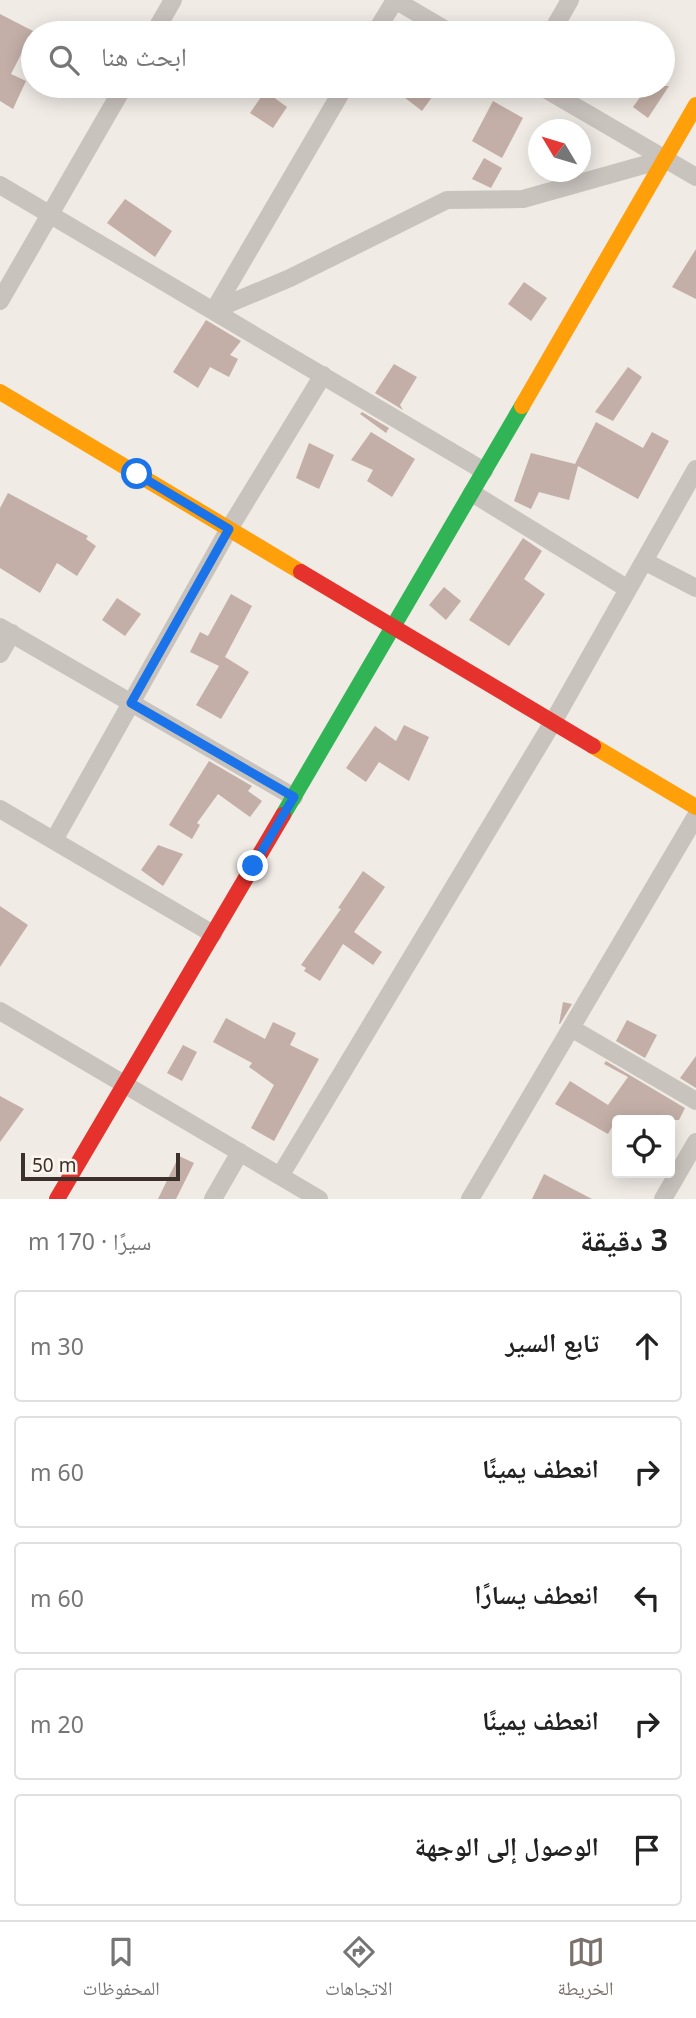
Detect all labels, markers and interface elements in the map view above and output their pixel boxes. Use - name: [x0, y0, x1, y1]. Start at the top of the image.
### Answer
- search box: [21, 21, 675, 98]
- text: ابحث هنا: [101, 38, 187, 74]
- icon: search: [45, 41, 83, 79]
- north arrow: [528, 119, 591, 182]
- route start: [121, 458, 152, 489]
- route end: [237, 850, 268, 881]
- map controls: [612, 1115, 675, 1178]
- button: locate: [612, 1115, 675, 1178]
- scale bar: [21, 1150, 180, 1182]
- text: 50 m: [32, 1152, 76, 1178]
- text: 3 دقيقة: [580, 1219, 668, 1260]
- text: سيرًا · 170 m: [28, 1225, 151, 1257]
- text: تابع السير: [506, 1324, 599, 1360]
- icon: ahead: [628, 1327, 666, 1365]
- text: 30 m: [30, 1330, 84, 1362]
- text: انعطف يمينًا: [482, 1450, 599, 1486]
- icon: right: [628, 1453, 666, 1491]
- text: 60 m: [30, 1456, 84, 1488]
- text: انعطف يسارًا: [474, 1576, 599, 1612]
- icon: left: [628, 1579, 666, 1617]
- text: 60 m: [30, 1582, 84, 1614]
- text: انعطف يمينًا: [482, 1702, 599, 1738]
- icon: right: [628, 1705, 666, 1743]
- text: 20 m: [30, 1708, 84, 1740]
- text: الوصول إلى الوجهة: [415, 1828, 599, 1864]
- icon: arrive: [628, 1831, 666, 1869]
- tab: المحفوظات: [83, 1933, 160, 2007]
- tab: الاتجاهات: [325, 1933, 392, 2007]
- tab: الخريطة: [558, 1933, 613, 2007]

